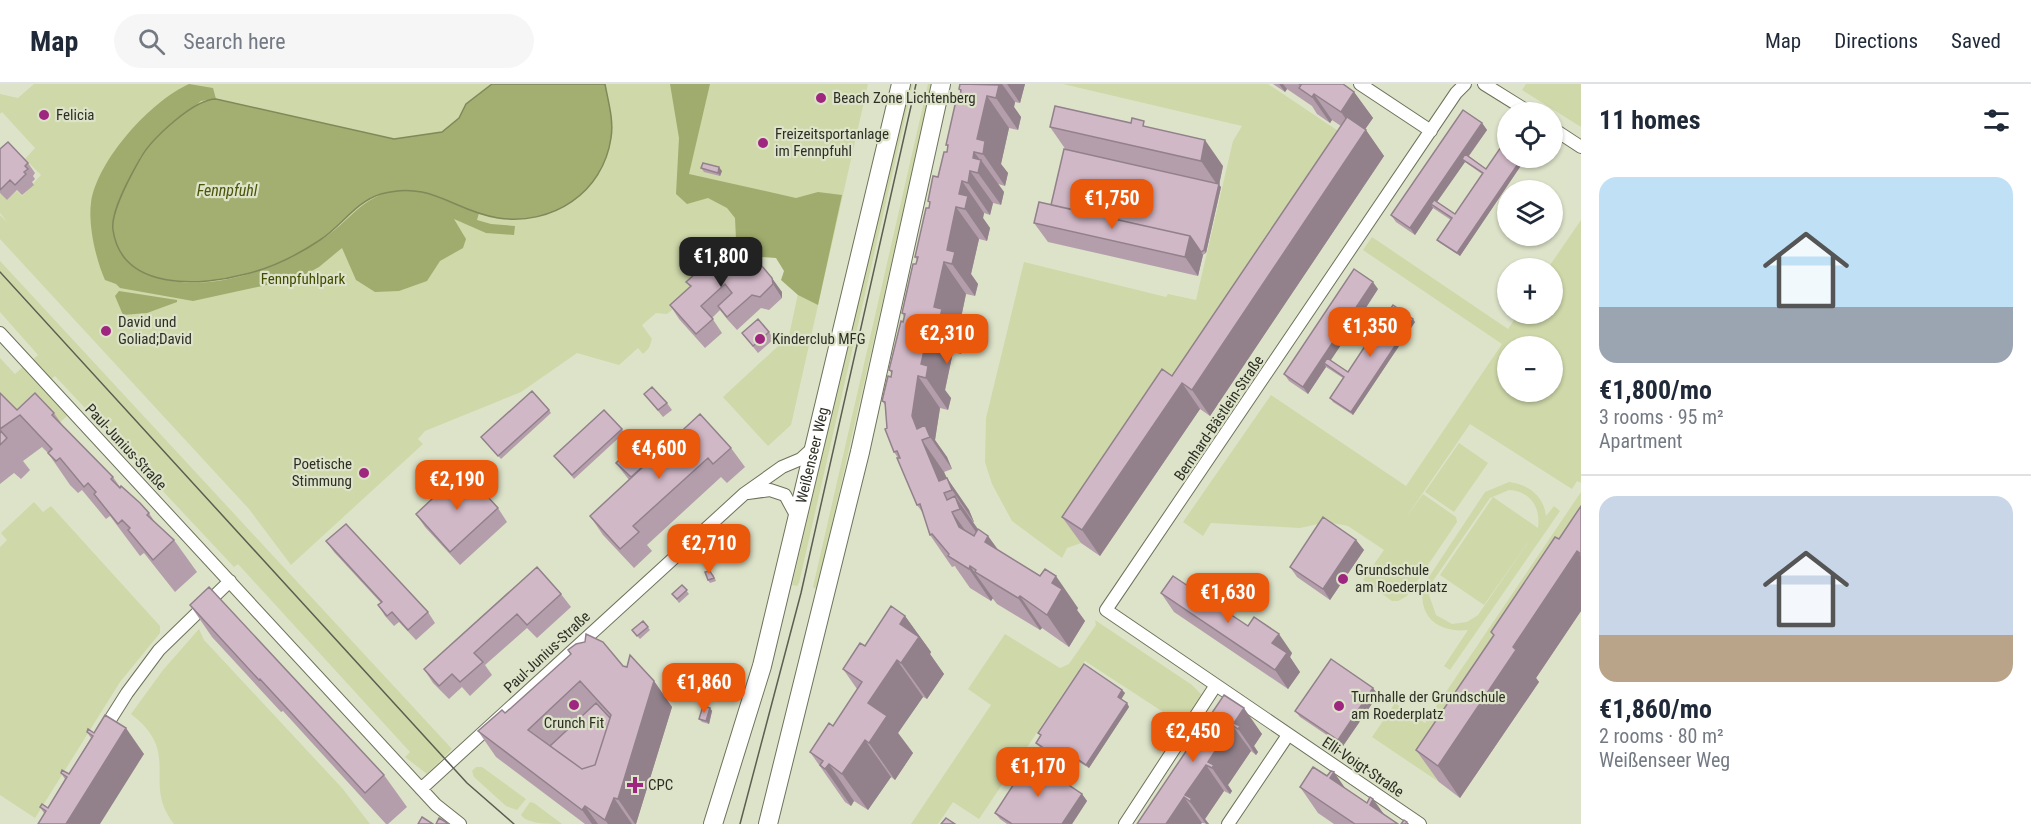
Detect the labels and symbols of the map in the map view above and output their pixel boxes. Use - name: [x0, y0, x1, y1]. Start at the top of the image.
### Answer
- place label: Beach Zone Lichtenberg: [833, 89, 976, 107]
- marker: Beach Zone Lichtenberg: [814, 91, 828, 105]
- place label: Felicia: [56, 106, 95, 124]
- marker: Felicia: [37, 108, 51, 122]
- place label: Freizeitsportanlage im Fennpfuhl: [775, 125, 889, 160]
- marker: Freizeitsportanlage im Fennpfuhl: [756, 136, 770, 150]
- pin: €1,750: [1063, 179, 1161, 230]
- water label: Fennpfuhl: [197, 181, 258, 200]
- pin: €1,800: [672, 237, 770, 288]
- park label: Fennpfuhlpark: [261, 270, 346, 288]
- pin: €1,350: [1321, 307, 1419, 358]
- place label: David und Goliad;David: [118, 313, 192, 348]
- pin: €2,310: [898, 314, 996, 365]
- marker: David und Goliad;David: [99, 324, 113, 338]
- place label: Kinderclub MFG: [772, 330, 866, 348]
- marker: Kinderclub MFG: [753, 332, 767, 346]
- street label: Bernhard-Bästlein-Straße: [1170, 352, 1268, 484]
- street label: Paul-Junius-Straße: [81, 400, 171, 494]
- street label: Weißenseer Weg: [792, 405, 832, 505]
- pin: €4,600: [610, 429, 708, 480]
- place label: Poetische Stimmung: [292, 455, 352, 490]
- pin: €2,190: [408, 460, 506, 511]
- marker: Poetische Stimmung: [357, 466, 371, 480]
- pin: €2,710: [660, 524, 758, 575]
- place label: Grundschule am Roederplatz: [1355, 561, 1448, 596]
- marker: Grundschule am Roederplatz: [1336, 572, 1350, 586]
- pin: €1,630: [1179, 573, 1277, 624]
- street label: Paul-Junius-Straße: [500, 607, 594, 697]
- pin: €1,860: [655, 663, 753, 714]
- place label: Turnhalle der Grundschule am Roederplatz: [1351, 688, 1506, 723]
- marker: Crunch Fit: [567, 698, 581, 712]
- marker: Turnhalle der Grundschule am Roederplatz: [1332, 699, 1346, 713]
- pin: €2,450: [1144, 712, 1242, 763]
- place label: Crunch Fit: [544, 714, 604, 732]
- street label: Elli-Voigt-Straße: [1319, 733, 1407, 801]
- pin: €1,170: [989, 747, 1087, 798]
- marker: CPC: [626, 776, 644, 794]
- place label: CPC: [648, 776, 673, 794]

